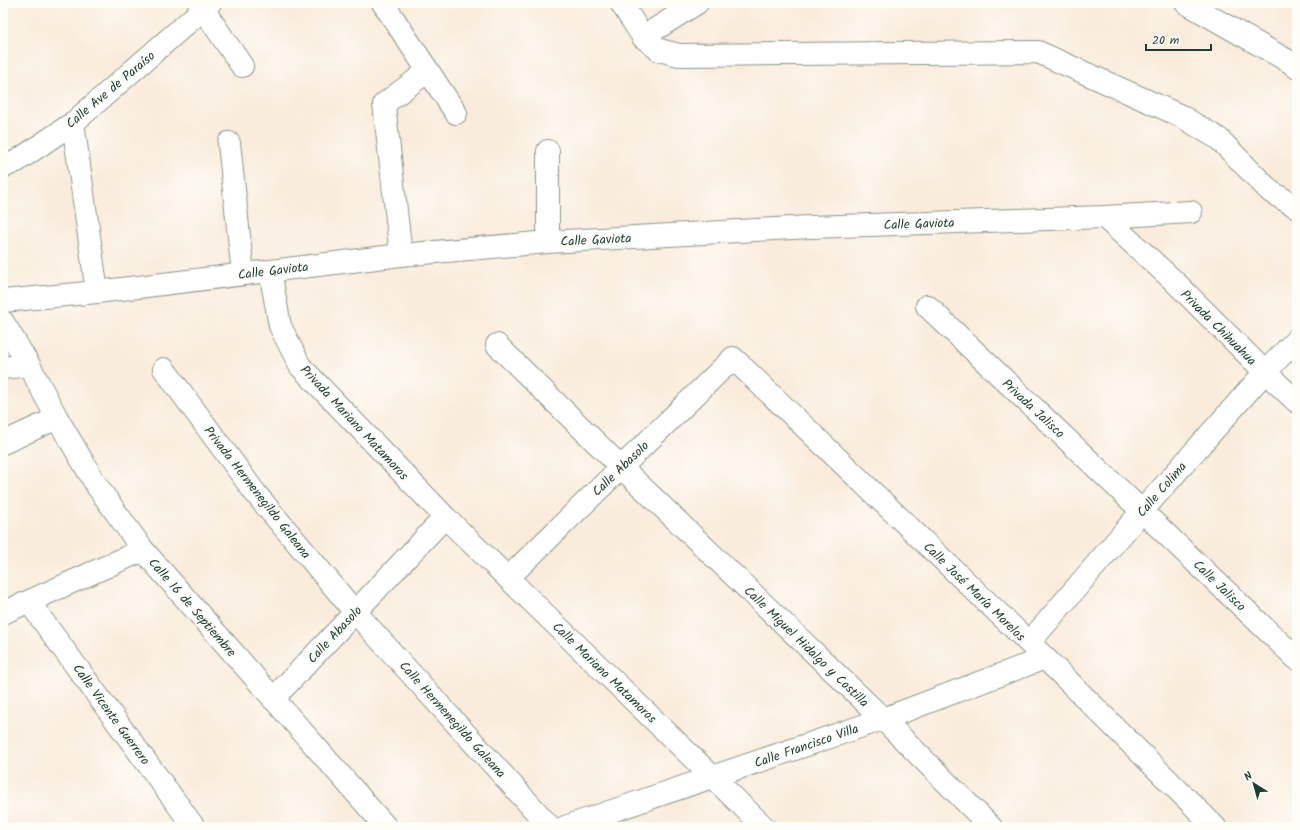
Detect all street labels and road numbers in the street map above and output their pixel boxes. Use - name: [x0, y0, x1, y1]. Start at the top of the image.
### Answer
- street label: Calle Ave de Paraíso: [62, 46, 160, 134]
- street label: Calle Gaviota: [883, 213, 955, 236]
- street label: Calle Gaviota: [560, 228, 632, 253]
- street label: Calle Gaviota: [237, 257, 310, 286]
- street label: Privada Chihuahua: [1175, 285, 1261, 371]
- street label: Privada Mariano Matamoros: [295, 361, 413, 486]
- street label: Privada Jalisco: [997, 374, 1069, 444]
- street label: Privada Hermenegildo Galeana: [198, 422, 316, 564]
- street label: Calle Abasolo: [588, 436, 655, 502]
- street label: Calle Colima: [1132, 458, 1192, 522]
- street label: Calle José María Morelos: [918, 537, 1030, 647]
- street label: Calle 16 de Septiembre: [143, 554, 241, 662]
- street label: Calle Jalisco: [1188, 555, 1250, 617]
- street label: Calle Miguel Hidalgo y Costilla: [738, 581, 873, 713]
- street label: Calle Abasolo: [303, 601, 368, 669]
- street label: Calle Mariano Matamoros: [547, 617, 661, 729]
- street label: Calle Hermenegildo Galeana: [393, 657, 510, 783]
- street label: Calle Vicente Guerrero: [67, 660, 155, 770]
- street label: Calle Francisco Villa: [751, 719, 862, 774]

